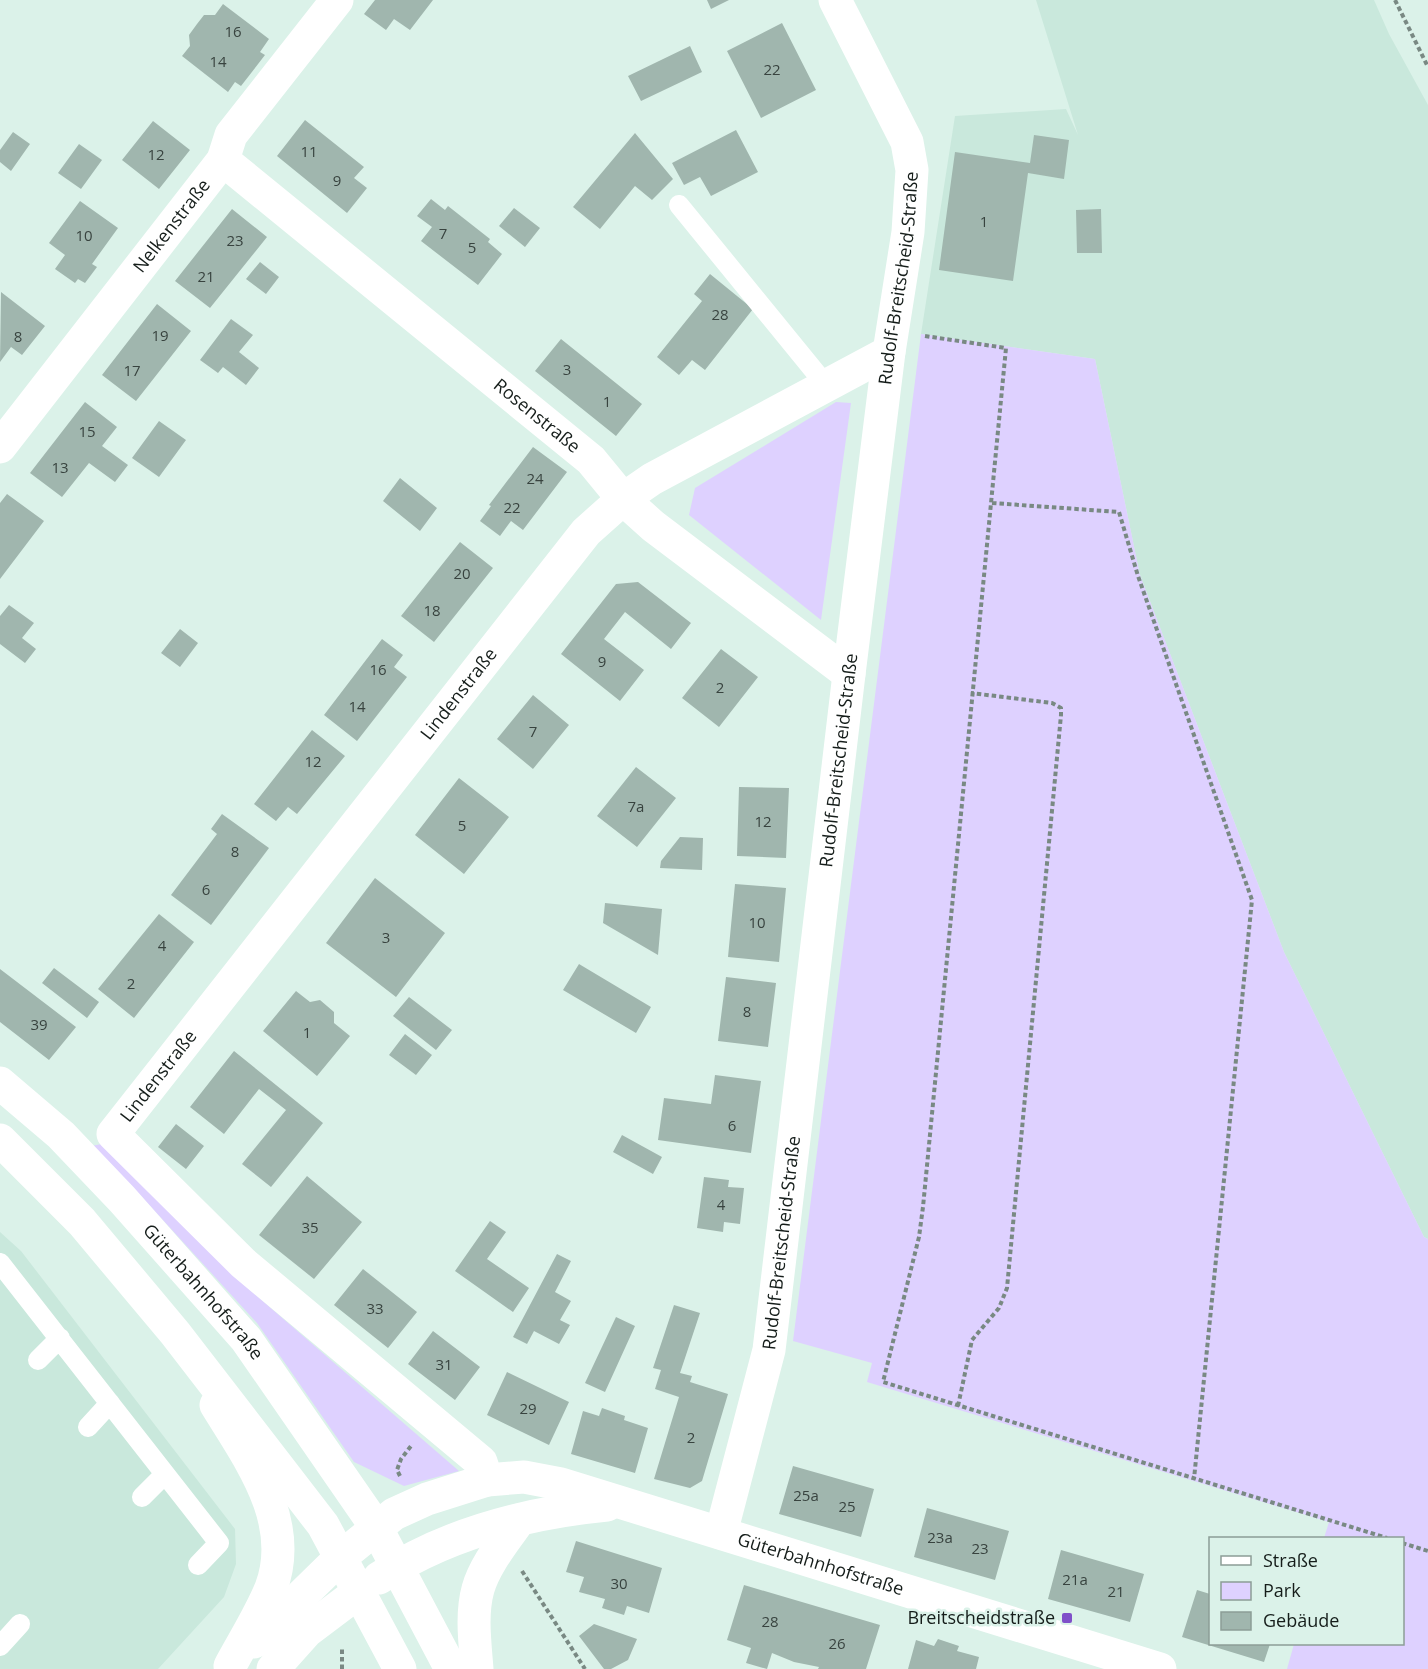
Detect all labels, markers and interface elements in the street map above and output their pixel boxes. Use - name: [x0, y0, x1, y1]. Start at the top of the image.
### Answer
- house number: 16: [224, 21, 242, 41]
- house number: 14: [209, 51, 227, 71]
- house number: 22: [763, 59, 781, 79]
- house number: 11: [300, 141, 318, 161]
- house number: 12: [147, 144, 165, 164]
- house number: 9: [333, 170, 341, 190]
- street label: Rudolf-Breitscheid-Straße: [872, 171, 923, 386]
- street label: Nelkenstraße: [127, 173, 215, 277]
- house number: 1: [980, 211, 988, 231]
- house number: 7: [439, 223, 447, 243]
- house number: 10: [75, 225, 93, 245]
- house number: 23: [226, 230, 244, 250]
- house number: 5: [468, 237, 476, 257]
- house number: 21: [197, 266, 215, 286]
- house number: 28: [711, 304, 729, 324]
- house number: 19: [151, 325, 169, 345]
- house number: 8: [14, 326, 22, 346]
- house number: 3: [563, 359, 571, 379]
- house number: 17: [123, 360, 141, 380]
- street label: Rosenstraße: [489, 373, 586, 458]
- house number: 1: [603, 391, 611, 411]
- house number: 15: [78, 421, 96, 441]
- house number: 13: [51, 457, 69, 477]
- house number: 24: [526, 468, 544, 488]
- house number: 22: [503, 497, 521, 517]
- house number: 20: [453, 563, 471, 583]
- house number: 18: [423, 600, 441, 620]
- street label: Lindenstraße: [414, 642, 502, 744]
- house number: 9: [598, 651, 606, 671]
- street label: Rudolf-Breitscheid-Straße: [813, 652, 862, 868]
- house number: 16: [369, 659, 387, 679]
- house number: 2: [716, 677, 724, 697]
- house number: 14: [348, 696, 366, 716]
- house number: 7: [529, 721, 537, 741]
- house number: 12: [304, 751, 322, 771]
- house number: 7a: [628, 796, 644, 816]
- house number: 12: [754, 811, 772, 831]
- house number: 5: [458, 815, 466, 835]
- house number: 8: [231, 841, 239, 861]
- house number: 6: [202, 879, 210, 899]
- house number: 10: [748, 912, 766, 932]
- house number: 3: [382, 927, 390, 947]
- house number: 4: [158, 935, 167, 955]
- house number: 2: [127, 973, 135, 993]
- house number: 8: [743, 1001, 751, 1021]
- house number: 39: [30, 1014, 48, 1034]
- house number: 1: [303, 1022, 311, 1042]
- street label: Lindenstraße: [114, 1024, 201, 1126]
- house number: 6: [728, 1115, 736, 1135]
- street label: Rudolf-Breitscheid-Straße: [756, 1135, 805, 1351]
- house number: 4: [717, 1194, 726, 1214]
- house number: 35: [301, 1217, 319, 1237]
- street label: Güterbahnhofstraße: [138, 1218, 270, 1364]
- house number: 33: [366, 1298, 384, 1318]
- house number: 31: [435, 1354, 453, 1374]
- house number: 29: [519, 1398, 537, 1418]
- house number: 2: [687, 1427, 695, 1447]
- house number: 25a: [793, 1485, 819, 1505]
- house number: 25: [838, 1496, 856, 1516]
- street label: Güterbahnhofstraße: [735, 1526, 907, 1600]
- house number: 23a: [927, 1527, 953, 1547]
- legend: [1209, 1537, 1404, 1645]
- house number: 23: [971, 1538, 989, 1558]
- text: Straße: [1263, 1548, 1318, 1572]
- house number: 21a: [1062, 1569, 1088, 1589]
- house number: 30: [610, 1573, 628, 1593]
- text: Park: [1263, 1578, 1301, 1602]
- house number: 21: [1107, 1581, 1125, 1601]
- place label: Breitscheidstraße: [907, 1605, 1055, 1629]
- text: Gebäude: [1263, 1608, 1339, 1632]
- house number: 28: [761, 1611, 779, 1631]
- marker: Breitscheidstraße: [1060, 1611, 1074, 1625]
- house number: 26: [828, 1633, 846, 1653]

